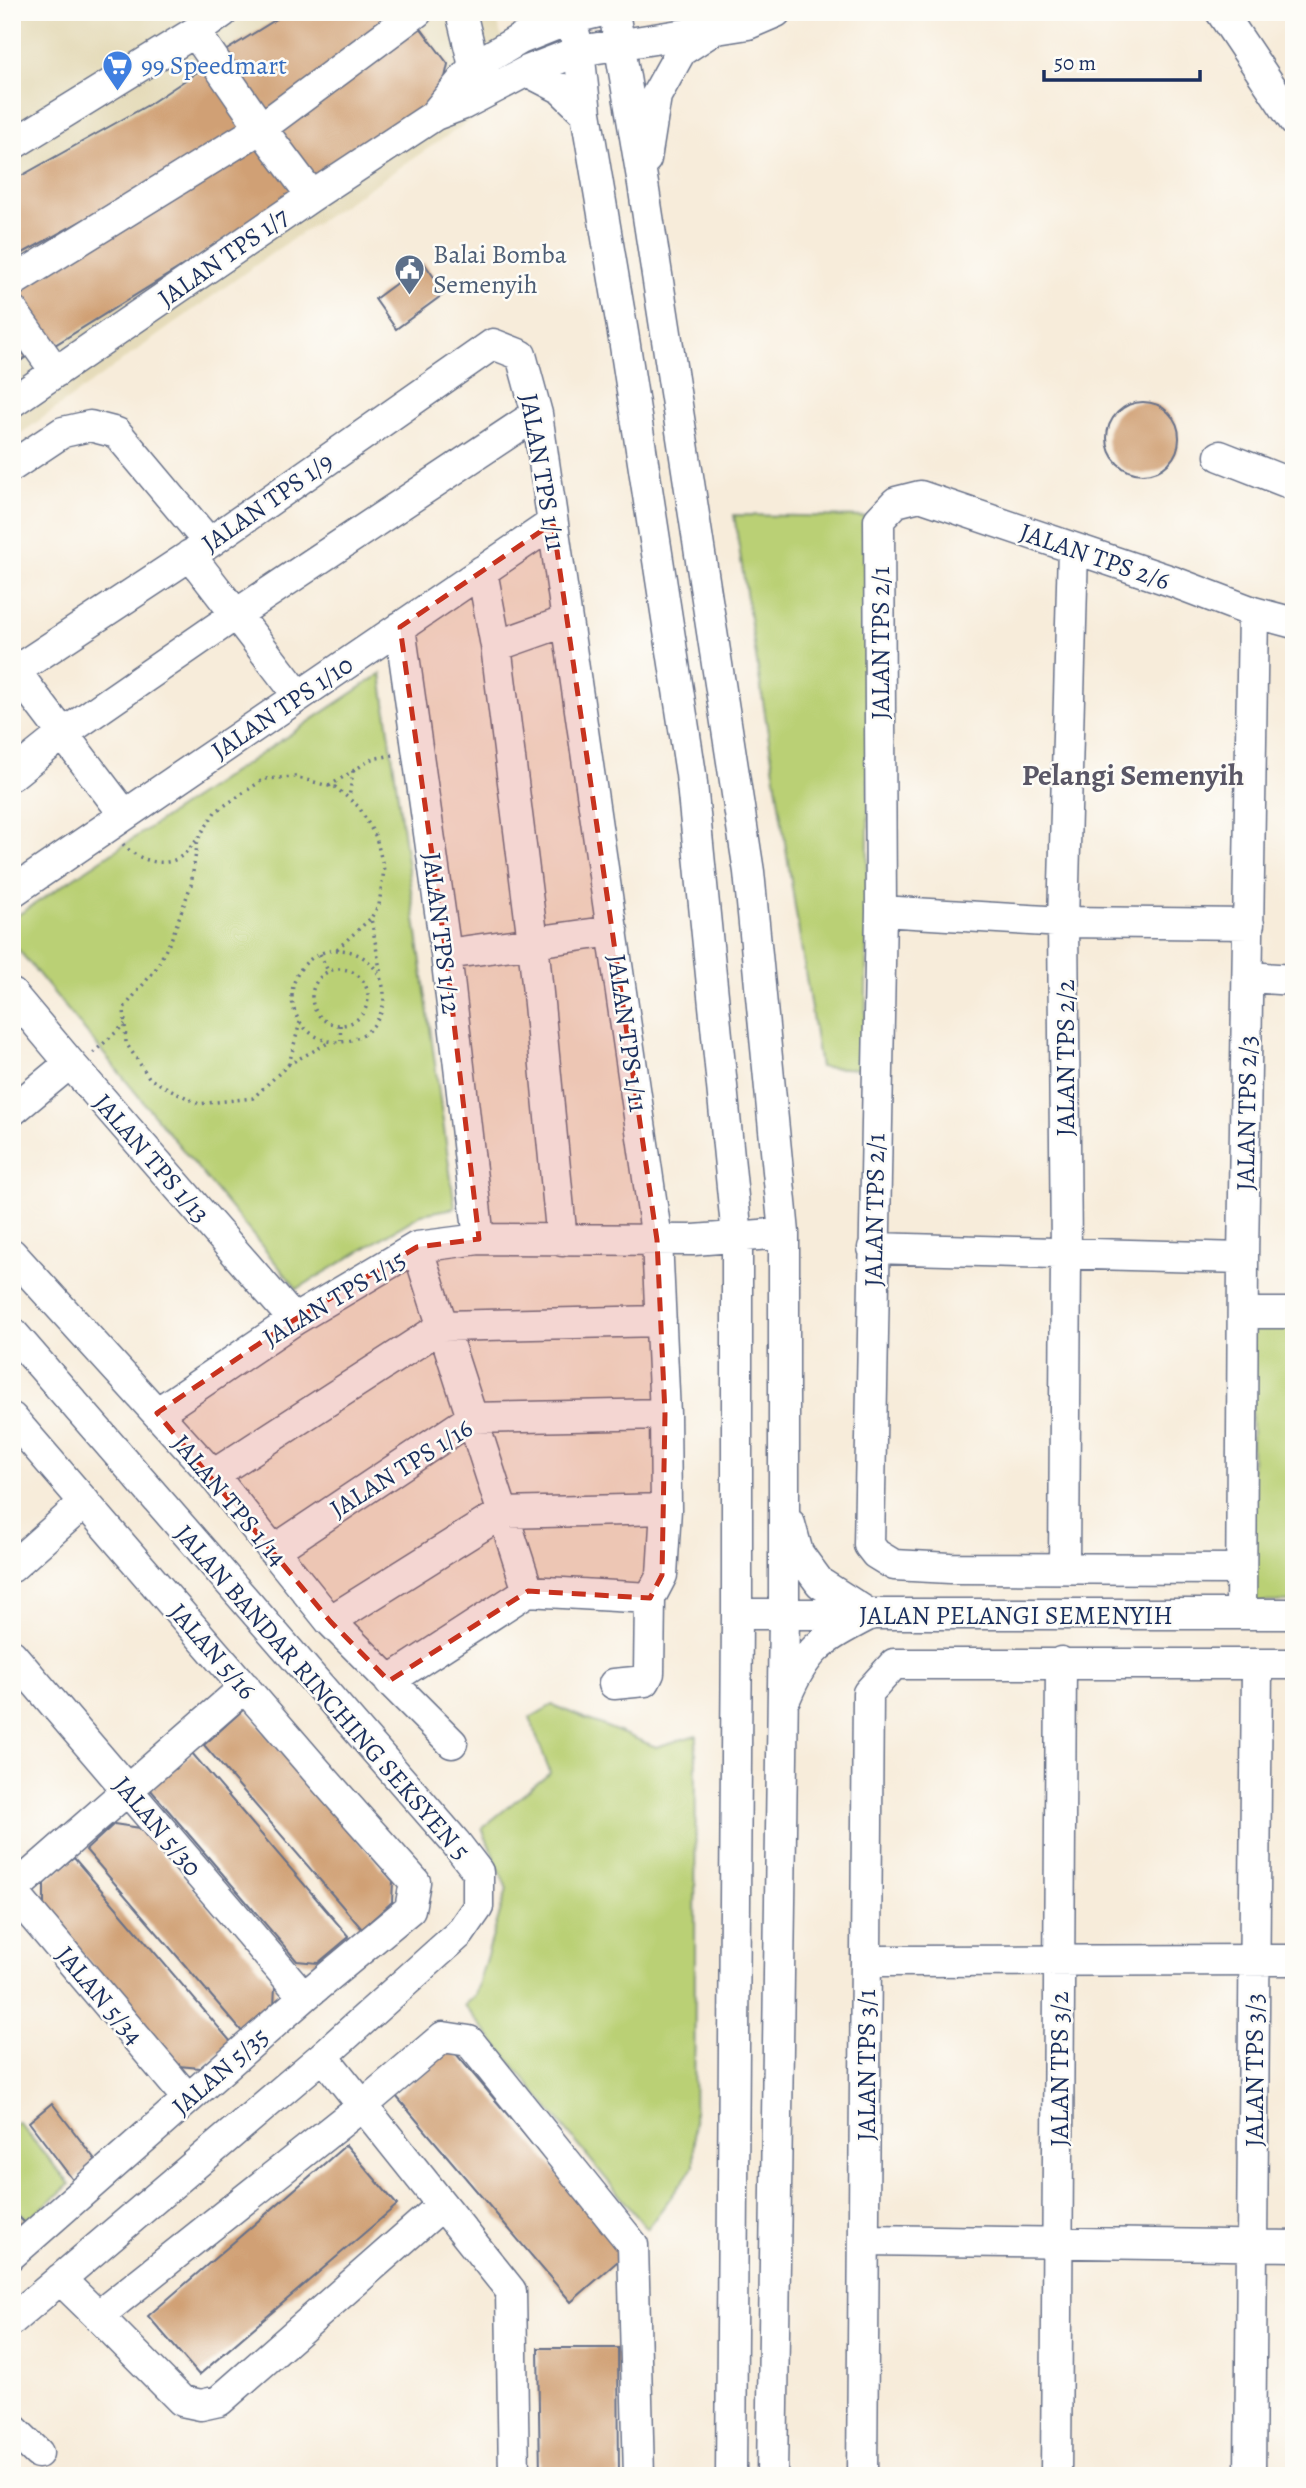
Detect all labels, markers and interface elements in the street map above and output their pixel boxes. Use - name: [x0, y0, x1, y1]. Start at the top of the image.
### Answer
- scale bar: [1044, 38, 1199, 82]
- supermarket icon: 99 Speedmart: [101, 48, 135, 92]
- place label: 99 Speedmart: [141, 48, 287, 83]
- text: 50 m: [1054, 49, 1096, 77]
- street label: JALAN TPS 1/7: [151, 199, 296, 315]
- place label: Balai Bomba Semenyih: [433, 237, 567, 302]
- public building icon: Balai Bomba Semenyih: [393, 252, 427, 296]
- street label: JALAN TPS 1/11: [511, 391, 574, 554]
- street label: JALAN TPS 1/9: [195, 444, 340, 561]
- street label: JALAN TPS 2/6: [1015, 514, 1175, 599]
- street label: JALAN TPS 2/1: [863, 566, 898, 720]
- street label: JALAN TPS 1/10: [205, 647, 360, 768]
- district label: Pelangi Semenyih: [1022, 755, 1244, 795]
- street label: JALAN TPS 1/12: [414, 850, 469, 1016]
- street label: JALAN TPS 1/11: [599, 952, 656, 1114]
- street label: JALAN TPS 2/2: [1048, 980, 1083, 1137]
- street label: JALAN TPS 2/3: [1228, 1035, 1265, 1191]
- street label: JALAN TPS 1/13: [86, 1086, 218, 1231]
- street label: JALAN TPS 2/1: [856, 1133, 893, 1287]
- street label: JALAN TPS 1/15: [256, 1242, 412, 1355]
- street label: JALAN TPS 1/16: [323, 1411, 479, 1526]
- street label: JALAN TPS 1/14: [164, 1427, 295, 1574]
- street label: JALAN BANDAR RINCHING SEKSYEN 5: [167, 1517, 478, 1868]
- street label: JALAN 5/16: [161, 1596, 264, 1707]
- street label: JALAN PELANGI SEMENYIH: [859, 1598, 1173, 1633]
- street label: JALAN 5/30: [105, 1769, 210, 1884]
- street label: JALAN 5/34: [48, 1939, 151, 2052]
- street label: JALAN TPS 3/1: [849, 1989, 884, 2141]
- street label: JALAN TPS 3/2: [1042, 1991, 1077, 2147]
- street label: JALAN TPS 3/3: [1237, 1993, 1272, 2147]
- street label: JALAN 5/35: [164, 2019, 276, 2123]

